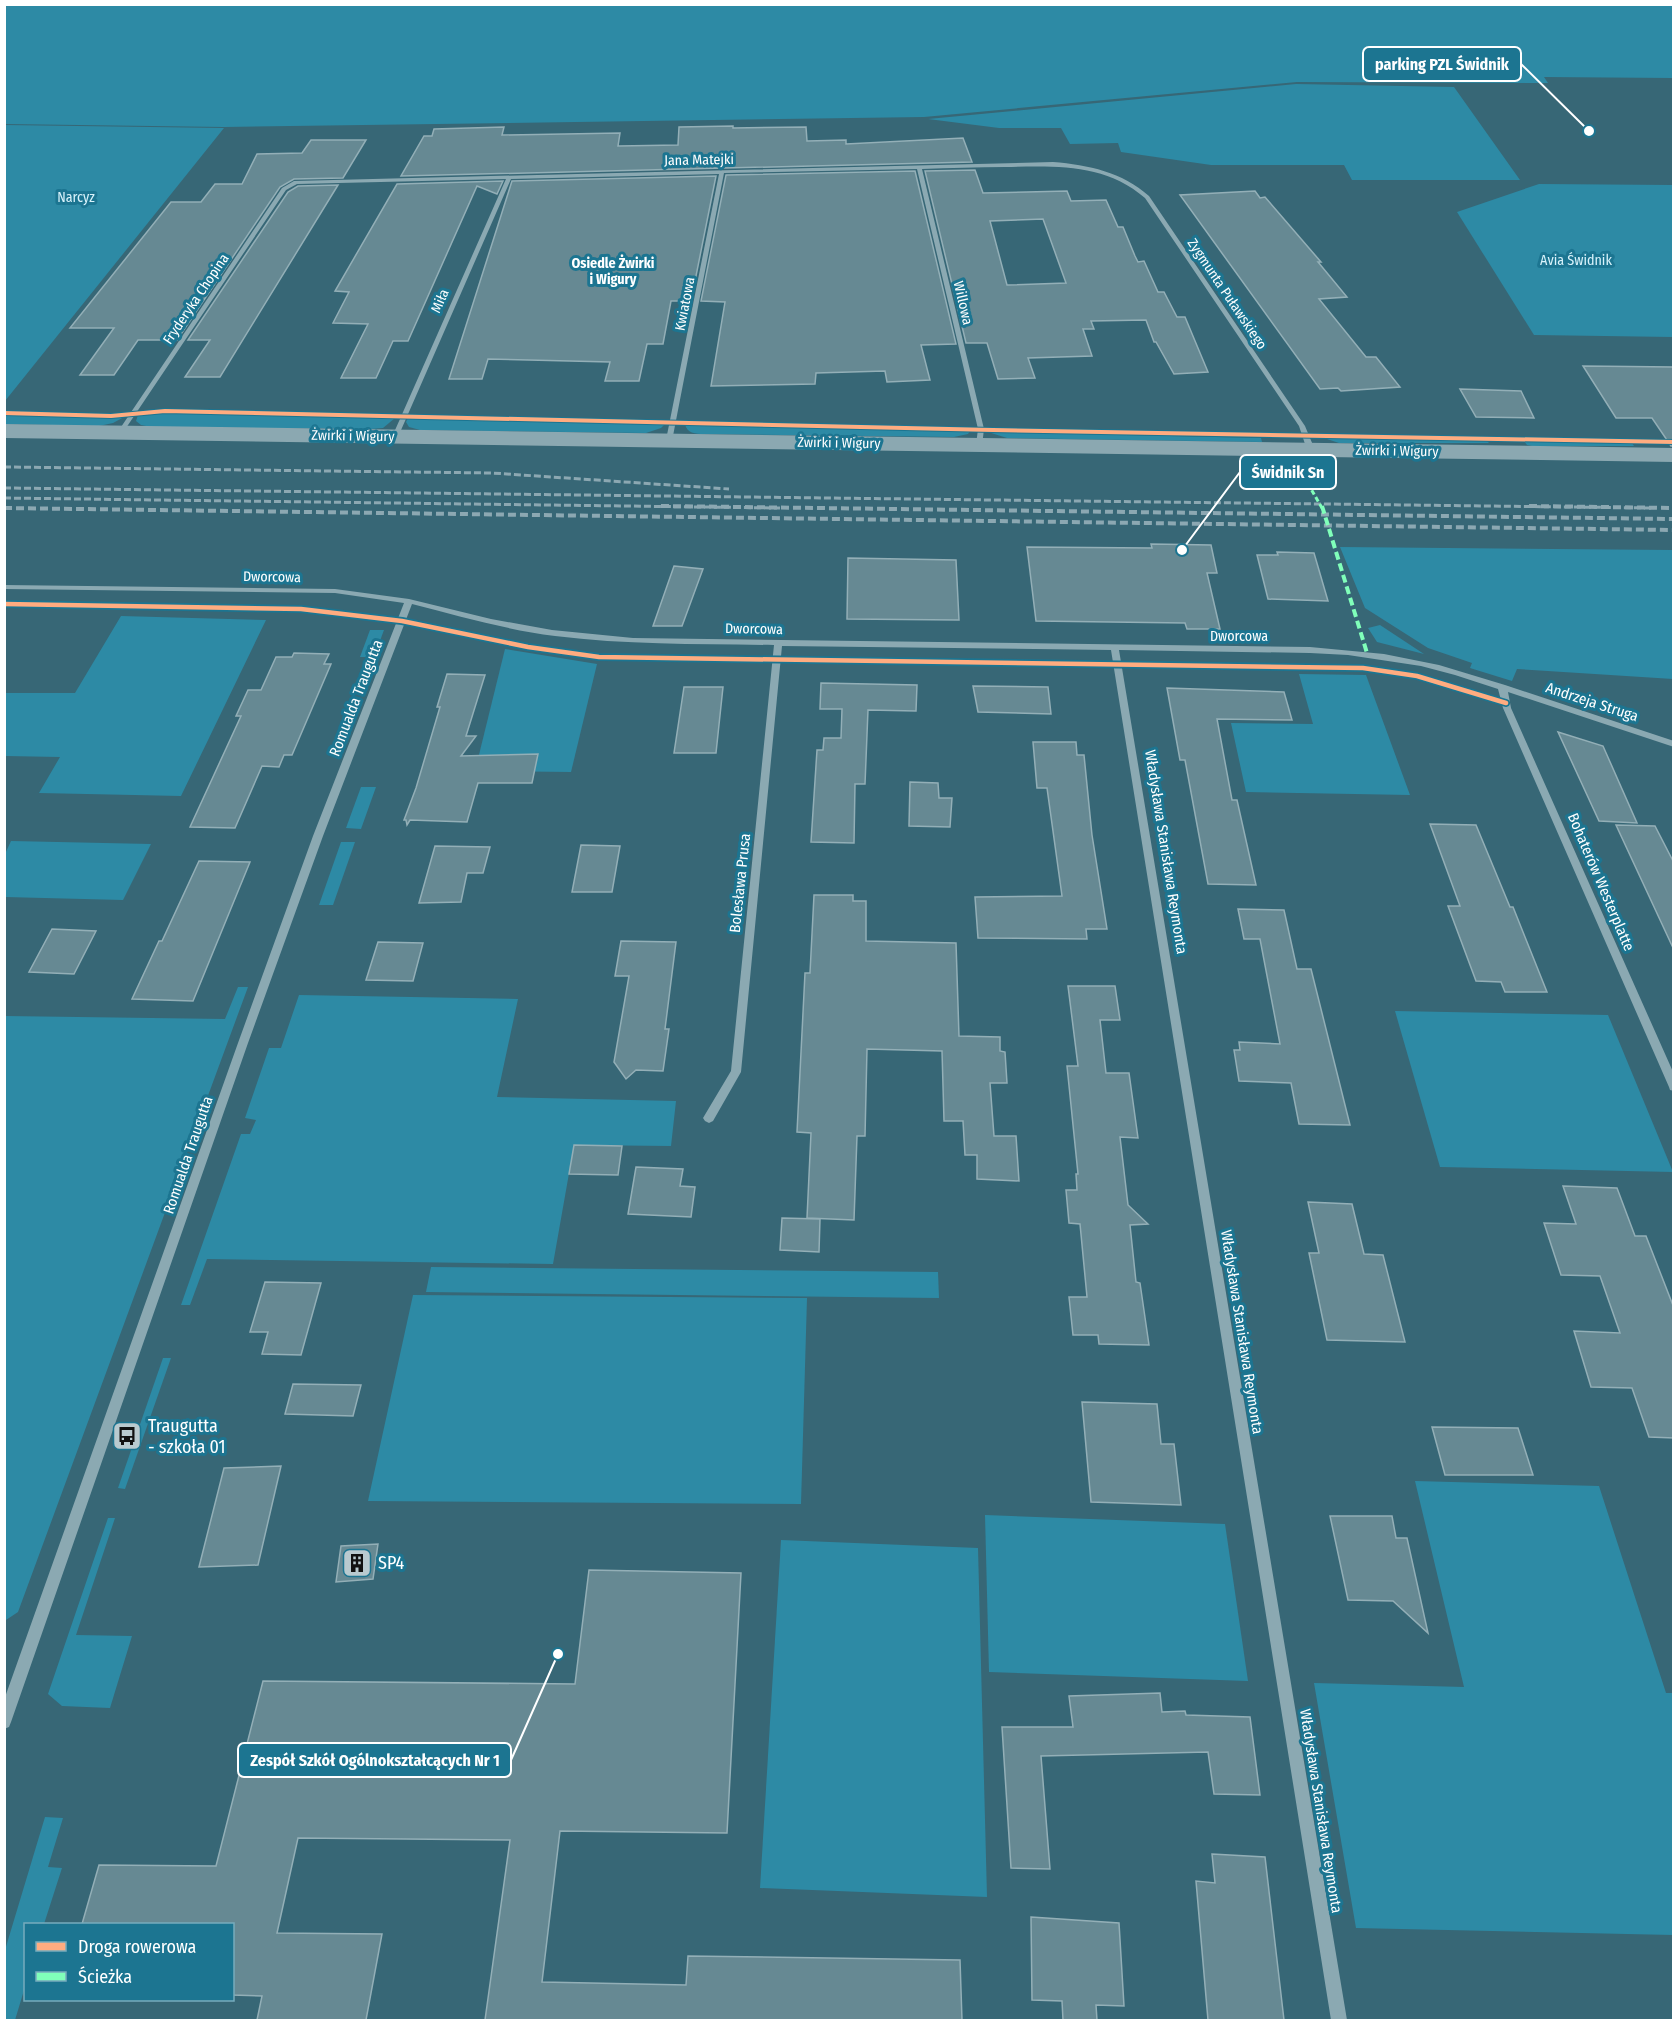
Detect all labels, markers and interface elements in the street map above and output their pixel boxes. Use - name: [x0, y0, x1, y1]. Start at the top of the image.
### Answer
- callout: parking PZL Świdnik: [1363, 47, 1521, 81]
- text: parking PZL Świdnik: [1375, 55, 1510, 74]
- street label: Jana Matejki: [664, 151, 734, 169]
- park label: Narcyz: [57, 189, 95, 206]
- street label: Zygmunta Puławskiego: [1184, 235, 1270, 353]
- street label: Fryderyka Chopina: [159, 250, 233, 348]
- park label: Avia Świdnik: [1540, 251, 1612, 269]
- district label: Osiedle Żwirki i Wigury: [572, 254, 655, 288]
- street label: Kwiatowa: [671, 276, 699, 332]
- street label: Willowa: [950, 279, 976, 327]
- street label: Miła: [427, 286, 453, 316]
- street label: Żwirki i Wigury: [311, 427, 395, 445]
- street label: Żwirki i Wigury: [797, 434, 881, 452]
- street label: Żwirki i Wigury: [1355, 442, 1439, 460]
- callout: Świdnik Sn: [1240, 455, 1336, 489]
- text: Świdnik Sn: [1252, 463, 1324, 482]
- street label: Dworcowa: [243, 568, 301, 586]
- street label: Dworcowa: [725, 620, 783, 638]
- street label: Dworcowa: [1210, 628, 1268, 645]
- street label: Romualda Traugutta: [325, 637, 387, 759]
- street label: Andrzeja Struga: [1543, 679, 1641, 725]
- street label: Władysława Stanisława Reymonta: [1141, 749, 1191, 955]
- street label: Bohaterów Westerplatte: [1564, 810, 1638, 954]
- street label: Bolesława Prusa: [726, 832, 754, 934]
- street label: Romualda Traugutta: [159, 1094, 217, 1216]
- street label: Władysława Stanisława Reymonta: [1217, 1229, 1267, 1435]
- place label: Traugutta - szkoła 01: [148, 1415, 225, 1458]
- bus stop icon: Traugutta - szkoła 01: [111, 1420, 143, 1452]
- building icon: SP4: [341, 1547, 373, 1579]
- place label: SP4: [378, 1552, 405, 1574]
- street label: Władysława Stanisława Reymonta: [1296, 1708, 1346, 1914]
- callout: Zespół Szkół Ogólnokształcących Nr 1: [238, 1743, 511, 1777]
- text: Zespół Szkół Ogólnokształcących Nr 1: [250, 1751, 500, 1770]
- legend: [24, 1923, 234, 2001]
- text: Droga rowerowa: [78, 1936, 197, 1958]
- text: Ścieżka: [78, 1966, 132, 1988]

